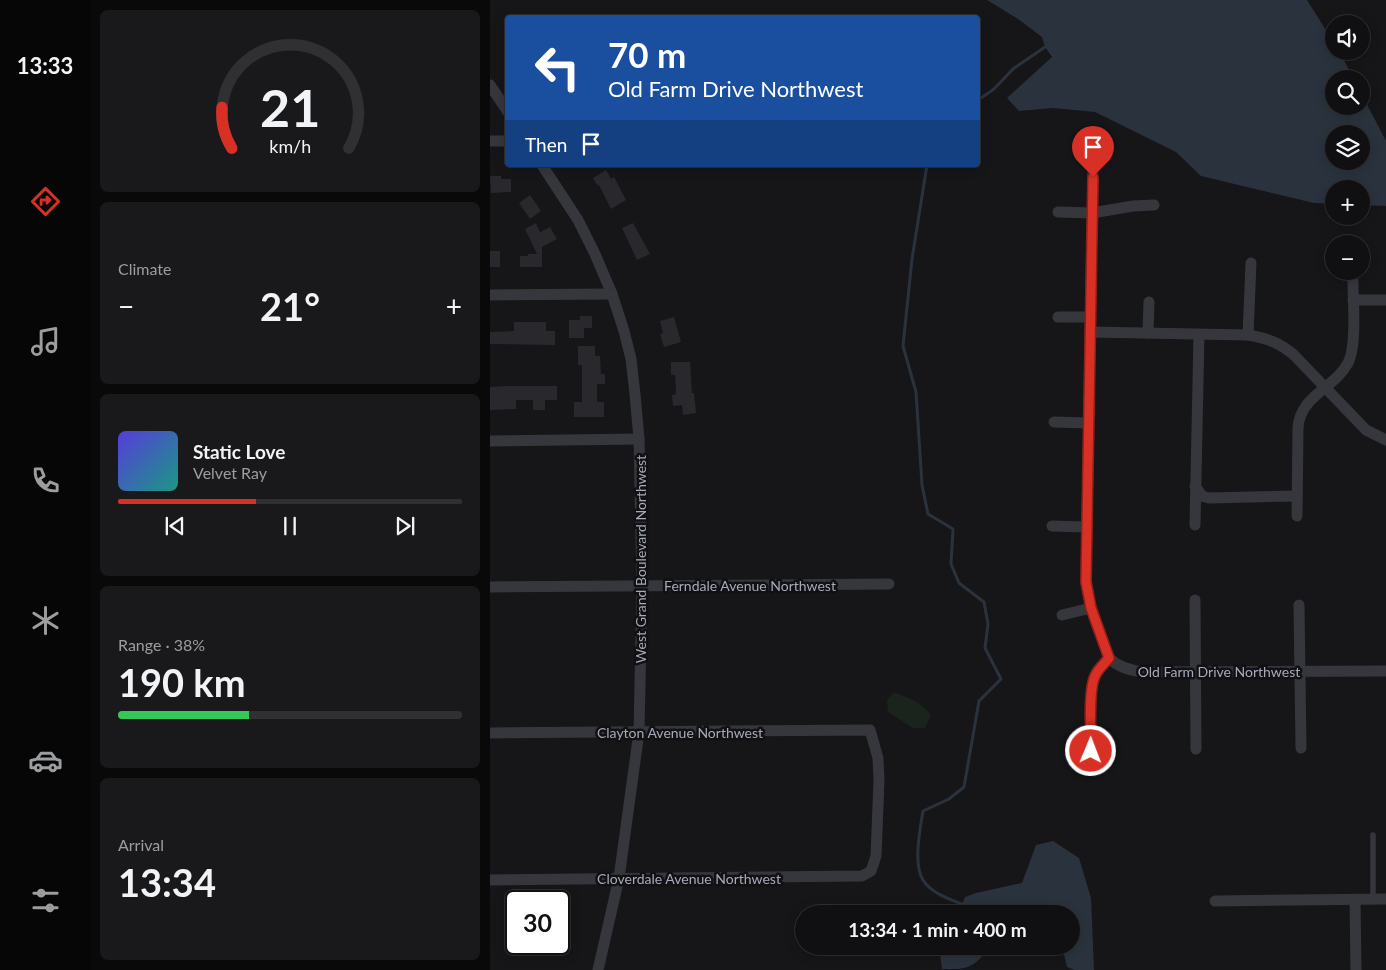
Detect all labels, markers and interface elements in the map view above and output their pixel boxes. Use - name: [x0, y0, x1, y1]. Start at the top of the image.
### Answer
- map controls: [1325, 15, 1370, 280]
- button: sound: [1325, 15, 1370, 60]
- text: 70 m: [608, 33, 686, 75]
- icon: left: [525, 35, 590, 100]
- text: 13:33: [17, 52, 73, 79]
- button: search: [1325, 70, 1370, 115]
- text: Old Farm Drive Northwest: [608, 75, 863, 102]
- text: 21: [260, 76, 320, 138]
- button: layers: [1325, 125, 1370, 170]
- pin: [1072, 126, 1114, 177]
- icon: arrive: [577, 130, 605, 158]
- text: Then: [525, 133, 567, 156]
- icon: arrive: [1079, 133, 1107, 161]
- text: km/h: [269, 135, 311, 157]
- button: +: [1325, 180, 1370, 225]
- icon: directions: [28, 184, 63, 219]
- button: −: [1325, 235, 1370, 280]
- text: Climate: [118, 259, 171, 278]
- text: 21°: [260, 283, 320, 329]
- text: −: [118, 289, 134, 323]
- text: +: [446, 289, 462, 323]
- icon: music: [28, 324, 63, 359]
- text: Static Love: [193, 440, 285, 463]
- street label: West Grand Boulevard Northwest: [632, 455, 649, 663]
- icon: phone: [28, 463, 63, 498]
- text: Velvet Ray: [193, 463, 267, 482]
- icon: previous: [161, 512, 189, 540]
- icon: pause: [276, 512, 304, 540]
- icon: next: [391, 512, 419, 540]
- street label: Ferndale Avenue Northwest: [664, 577, 836, 594]
- icon: climate: [28, 603, 63, 638]
- text: Range · 38%: [118, 635, 205, 654]
- text: 190 km: [118, 659, 246, 705]
- street label: Old Farm Drive Northwest: [1138, 663, 1300, 680]
- street label: Clayton Avenue Northwest: [597, 724, 763, 741]
- position arrow: [1064, 724, 1116, 776]
- icon: car: [28, 743, 63, 778]
- text: Arrival: [118, 835, 164, 854]
- text: 13:34: [118, 859, 216, 905]
- street label: Cloverdale Avenue Northwest: [597, 870, 781, 887]
- icon: filters: [28, 883, 63, 918]
- speed limit sign: 30: [505, 890, 570, 955]
- text: 13:34 · 1 min · 400 m: [848, 918, 1027, 941]

